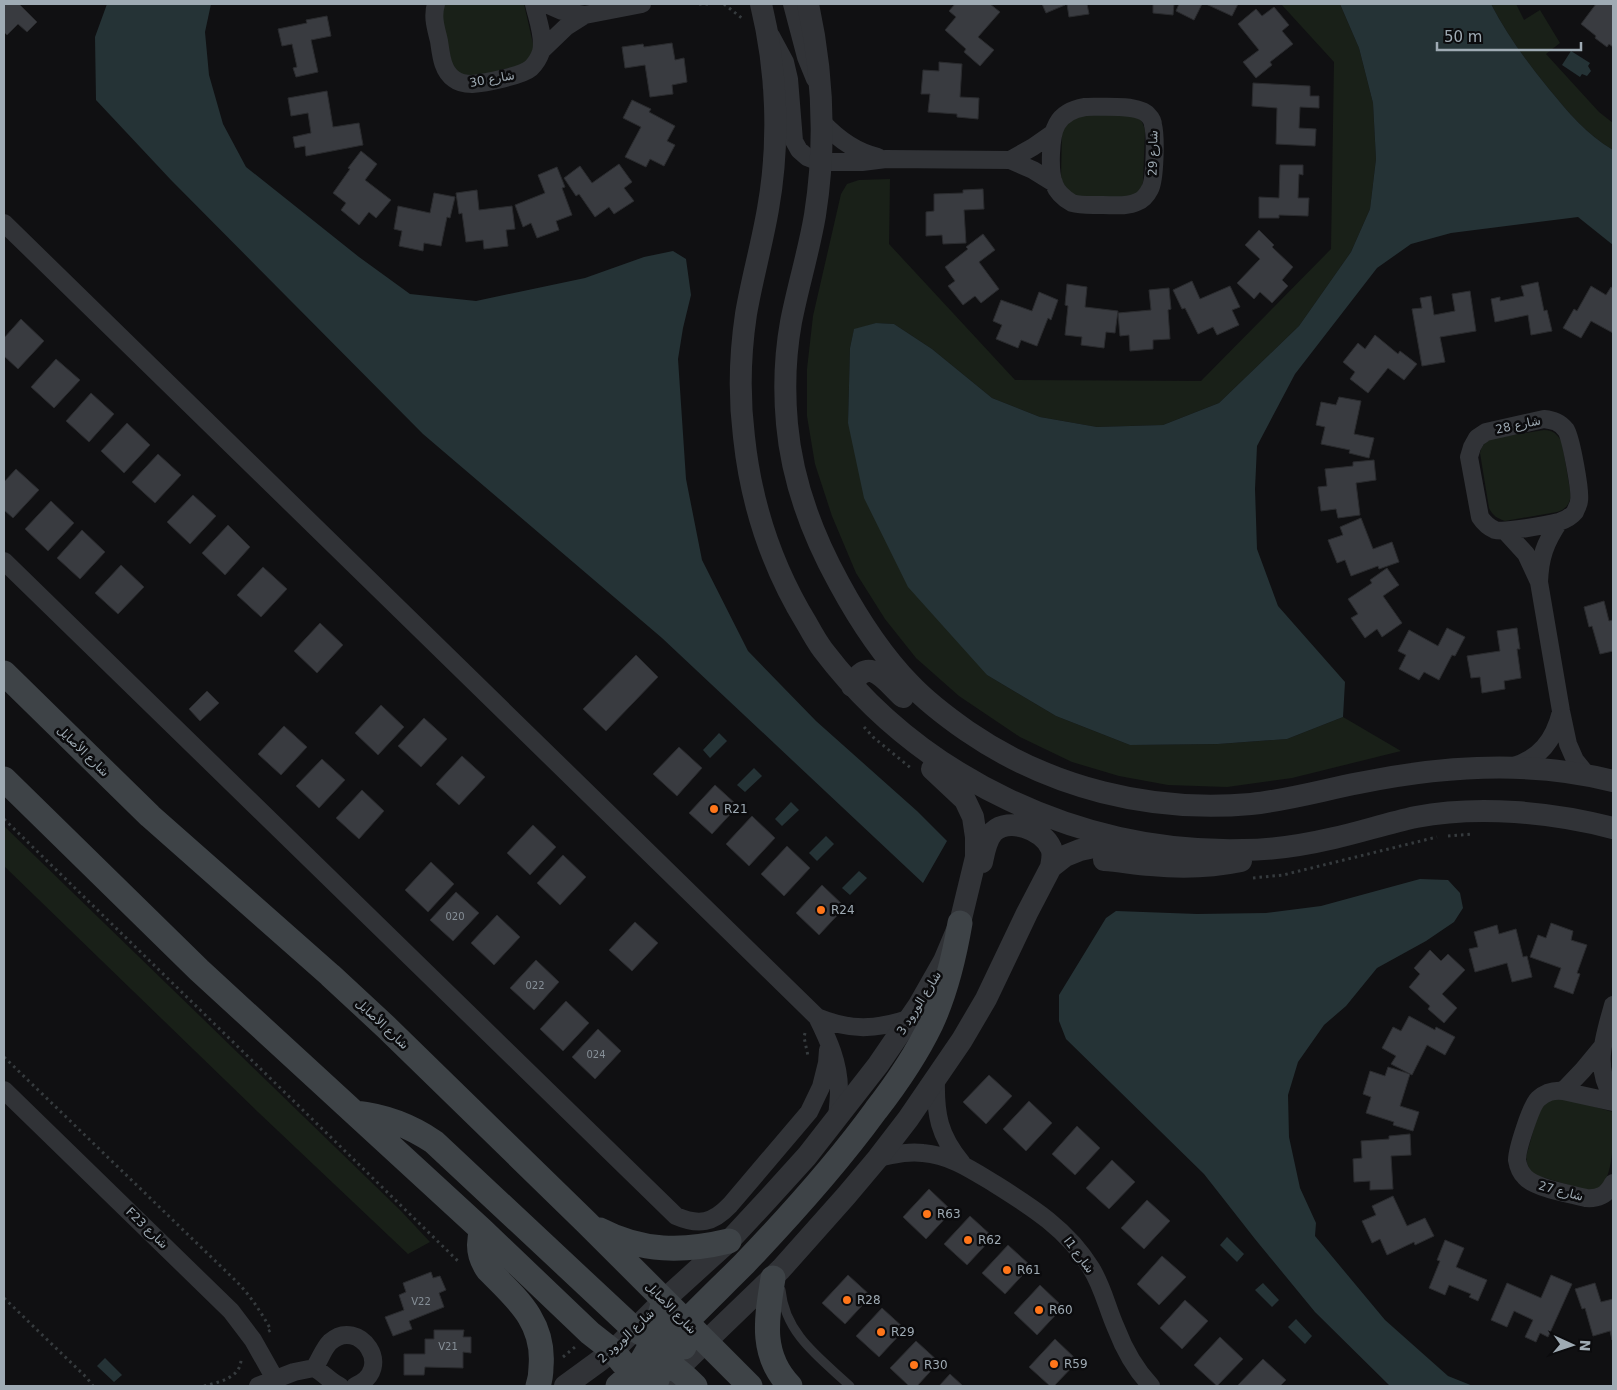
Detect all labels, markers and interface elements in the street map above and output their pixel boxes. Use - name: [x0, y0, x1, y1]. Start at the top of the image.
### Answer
- scale bar: [1437, 20, 1581, 52]
- text: 50 m: [1444, 28, 1482, 46]
- street label: شارع 30: [468, 68, 516, 91]
- street label: شارع 29: [1146, 130, 1161, 176]
- street label: شارع 28: [1494, 413, 1542, 438]
- street label: شارع الأصايل: [53, 722, 113, 780]
- place label: R21: [724, 802, 748, 816]
- marker: R21: [708, 803, 720, 815]
- place label: R24: [831, 903, 855, 917]
- marker: R24: [815, 904, 827, 916]
- house number: 020: [445, 911, 465, 922]
- street label: شارع الورود 3: [894, 969, 945, 1038]
- house number: 022: [525, 980, 545, 991]
- street label: شارع الأصايل: [352, 995, 412, 1053]
- house number: 024: [586, 1049, 606, 1060]
- street label: شارع 27: [1537, 1178, 1585, 1205]
- street label: F23 شارع: [122, 1205, 171, 1252]
- place label: R63: [937, 1207, 961, 1221]
- marker: R63: [921, 1208, 933, 1220]
- place label: R62: [978, 1233, 1002, 1247]
- marker: R62: [962, 1234, 974, 1246]
- street label: I1 شارع: [1060, 1234, 1097, 1276]
- place label: R61: [1017, 1263, 1041, 1277]
- marker: R61: [1001, 1264, 1013, 1276]
- street label: شارع الأصايل: [642, 1278, 700, 1338]
- place label: R28: [857, 1293, 881, 1307]
- marker: R28: [841, 1294, 853, 1306]
- house number: V22: [411, 1296, 431, 1307]
- place label: R60: [1049, 1303, 1073, 1317]
- marker: R60: [1033, 1304, 1045, 1316]
- street label: شارع الورود 2: [595, 1306, 658, 1366]
- north arrow: [1547, 1320, 1597, 1370]
- place label: R29: [891, 1325, 915, 1339]
- marker: R29: [875, 1326, 887, 1338]
- text: N: [1577, 1339, 1593, 1352]
- house number: V21: [438, 1341, 458, 1352]
- place label: R59: [1064, 1357, 1088, 1371]
- place label: R30: [924, 1358, 948, 1372]
- marker: R59: [1048, 1358, 1060, 1370]
- marker: R30: [908, 1359, 920, 1371]

